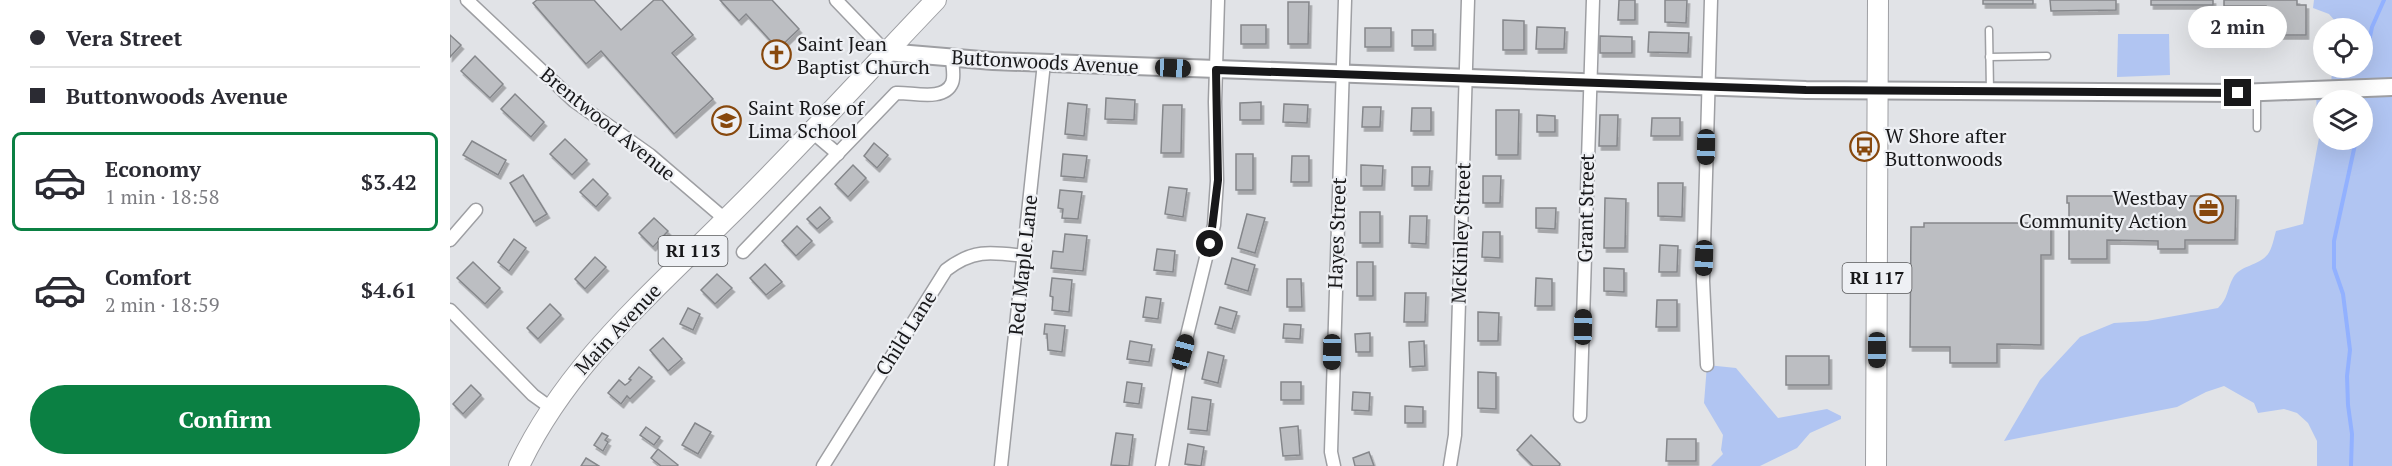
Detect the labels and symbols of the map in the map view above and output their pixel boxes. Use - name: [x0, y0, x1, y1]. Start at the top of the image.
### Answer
- callout: 2 min: [2188, 6, 2288, 48]
- place label: Saint Jean Baptist Church: [797, 30, 930, 80]
- church icon: Saint Jean Baptist Church: [760, 39, 792, 71]
- street label: Buttonwoods Avenue: [951, 43, 1139, 80]
- car: [1155, 58, 1191, 78]
- street label: Brentwood Avenue: [535, 61, 682, 187]
- route end: [2224, 79, 2251, 106]
- place label: Saint Rose of Lima School: [748, 94, 865, 144]
- school or university icon: Saint Rose of Lima School: [711, 104, 743, 136]
- place label: W Shore after Buttonwoods: [1885, 122, 2007, 172]
- car: [1697, 129, 1715, 165]
- bus stop icon: W Shore after Buttonwoods: [1848, 131, 1880, 163]
- street label: Grant Street: [1571, 153, 1600, 263]
- street label: McKinley Street: [1445, 161, 1476, 304]
- street label: Hayes Street: [1321, 176, 1352, 289]
- place label: Westbay Community Action: [2019, 184, 2188, 234]
- street label: Red Maple Lane: [1002, 193, 1043, 337]
- office icon: Westbay Community Action: [2192, 193, 2224, 225]
- route start: [1196, 230, 1223, 257]
- road number: RI 113: [658, 236, 728, 266]
- car: [1694, 240, 1714, 276]
- road number: RI 117: [1842, 263, 1912, 293]
- street label: Main Avenue: [568, 277, 667, 380]
- street label: Child Lane: [869, 285, 942, 380]
- car: [1574, 309, 1592, 345]
- car: [1170, 332, 1196, 372]
- car: [1868, 332, 1886, 368]
- car: [1323, 334, 1341, 370]

